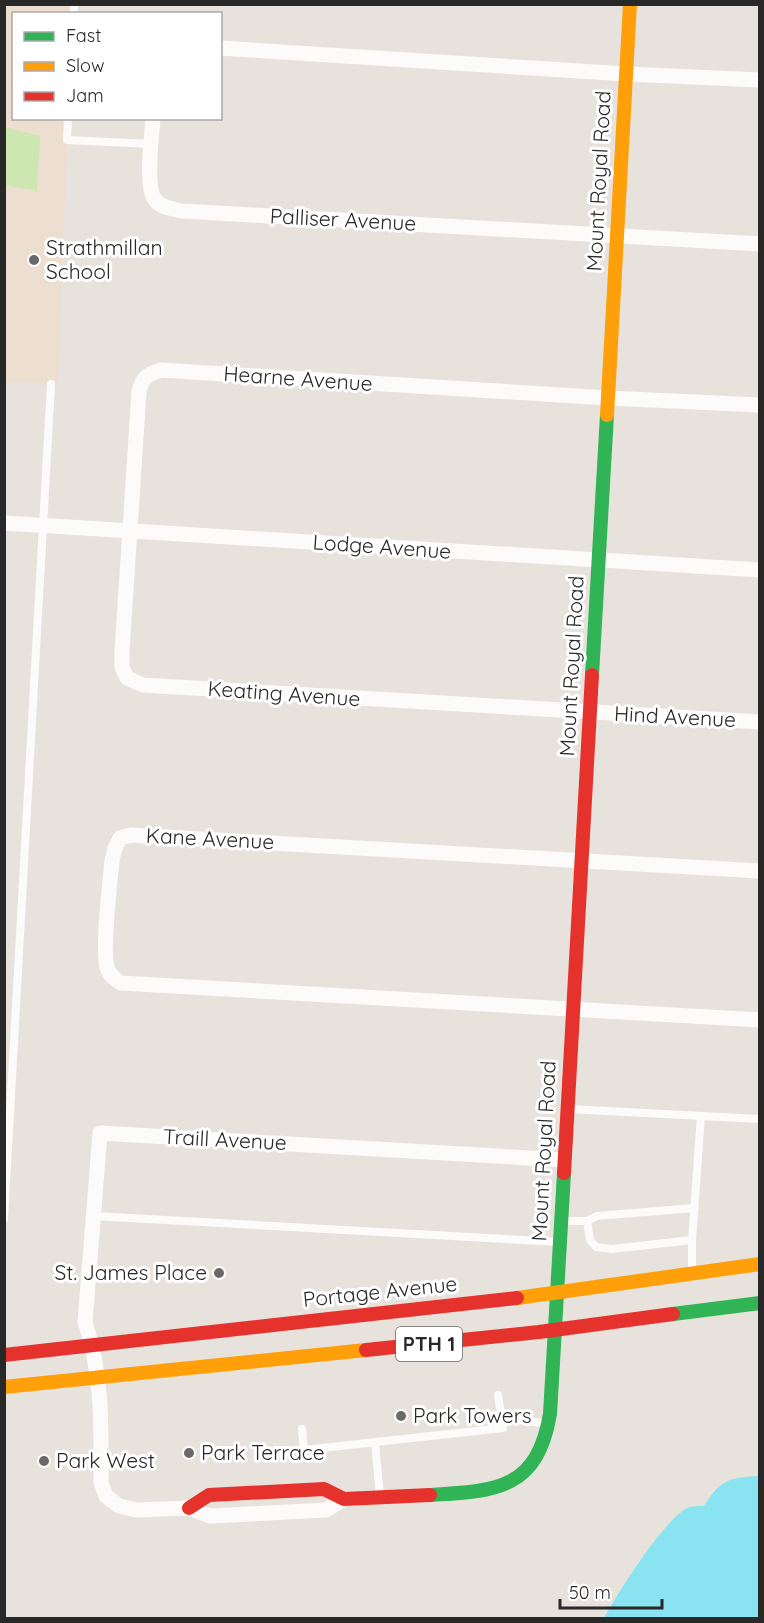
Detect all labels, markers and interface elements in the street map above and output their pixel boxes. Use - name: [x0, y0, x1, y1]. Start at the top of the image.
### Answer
- legend: [12, 12, 222, 120]
- text: Fast: [66, 24, 101, 47]
- text: Slow: [66, 54, 104, 77]
- text: Jam: [66, 84, 104, 107]
- street label: Mount Royal Road: [580, 90, 616, 272]
- street label: Palliser Avenue: [269, 202, 417, 236]
- place label: Strathmillan School: [46, 234, 163, 284]
- marker: Strathmillan School: [27, 253, 41, 267]
- street label: Hearne Avenue: [223, 360, 374, 396]
- street label: Lodge Avenue: [312, 528, 452, 564]
- street label: Mount Royal Road: [553, 575, 589, 757]
- street label: Keating Avenue: [207, 675, 361, 711]
- street label: Hind Avenue: [613, 700, 737, 732]
- street label: Kane Avenue: [145, 822, 275, 854]
- street label: Mount Royal Road: [525, 1060, 561, 1242]
- street label: Traill Avenue: [163, 1123, 287, 1155]
- place label: St. James Place: [54, 1259, 207, 1285]
- marker: St. James Place: [212, 1266, 226, 1280]
- street label: Portage Avenue: [301, 1270, 458, 1312]
- road number: PTH 1: [396, 1327, 462, 1361]
- place label: Park Towers: [413, 1402, 532, 1428]
- marker: Park Towers: [394, 1409, 408, 1423]
- place label: Park Terrace: [201, 1439, 325, 1465]
- marker: Park Terrace: [182, 1446, 196, 1460]
- place label: Park West: [56, 1447, 155, 1473]
- marker: Park West: [37, 1454, 51, 1468]
- scale bar: [560, 1572, 662, 1610]
- text: 50 m: [569, 1581, 611, 1604]

